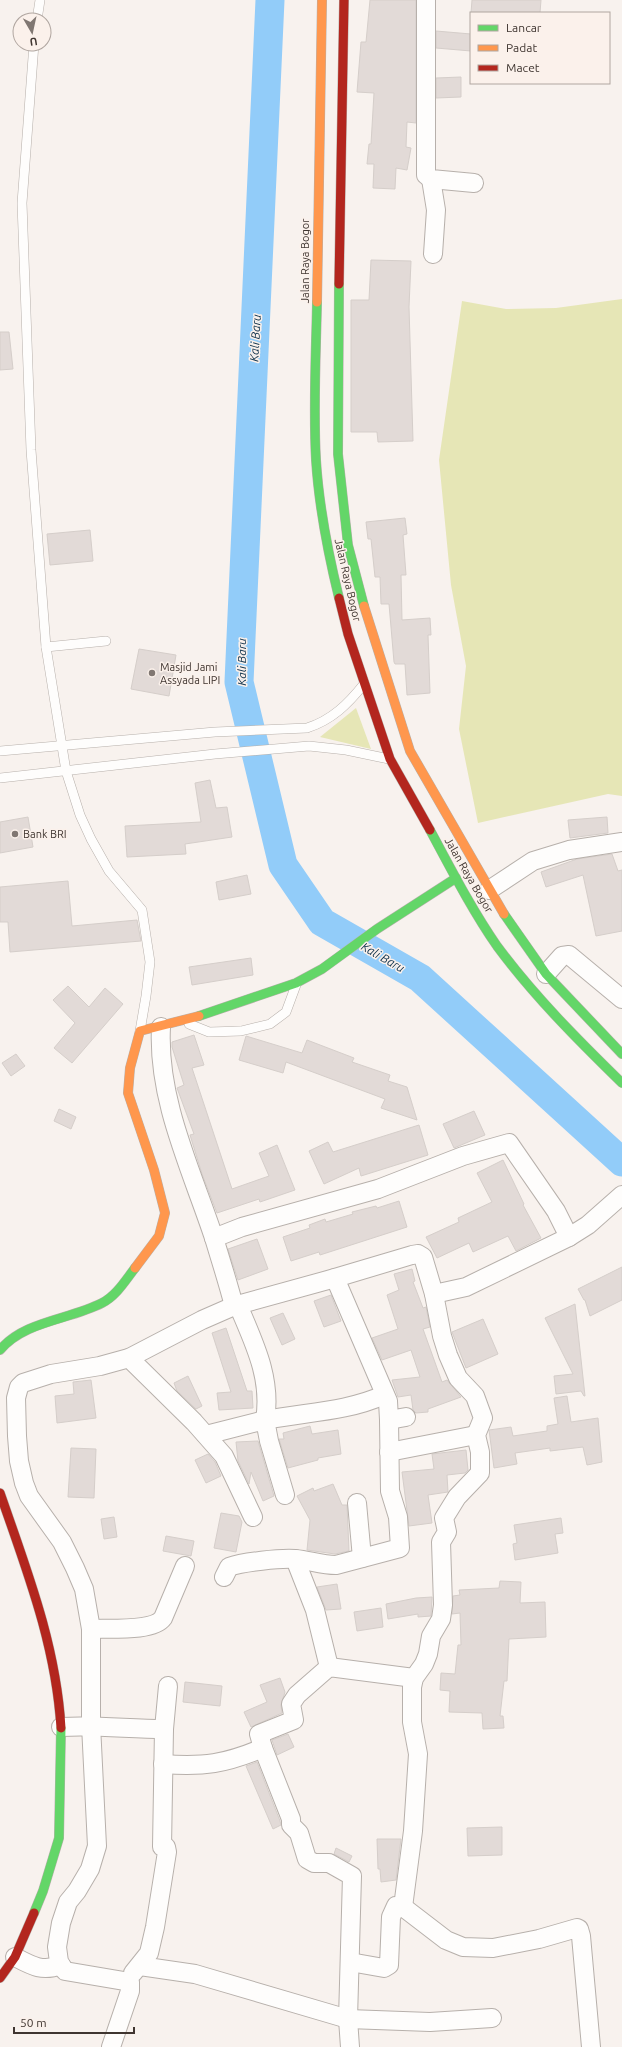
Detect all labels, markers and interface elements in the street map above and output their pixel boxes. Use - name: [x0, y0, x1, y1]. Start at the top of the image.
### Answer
- north arrow: [12, 12, 52, 52]
- legend: [470, 12, 610, 84]
- text: Lancar: [506, 21, 542, 34]
- text: U: [29, 35, 38, 48]
- text: Padat: [506, 41, 537, 54]
- text: Macet: [506, 61, 540, 74]
- street label: Jalan Raya Bogor: [299, 218, 311, 303]
- water label: Kali Baru: [247, 313, 263, 362]
- street label: Jalan Raya Bogor: [333, 537, 364, 623]
- water label: Kali Baru: [235, 638, 248, 686]
- place label: Masjid Jami Assyada LIPI: [160, 661, 220, 686]
- marker: Masjid Jami Assyada LIPI: [147, 668, 157, 678]
- place label: Bank BRI: [23, 828, 67, 840]
- marker: Bank BRI: [10, 829, 20, 839]
- street label: Jalan Raya Bogor: [443, 835, 496, 915]
- water label: Kali Baru: [359, 939, 407, 975]
- scale bar: [14, 2009, 134, 2035]
- text: 50 m: [20, 2016, 47, 2029]

